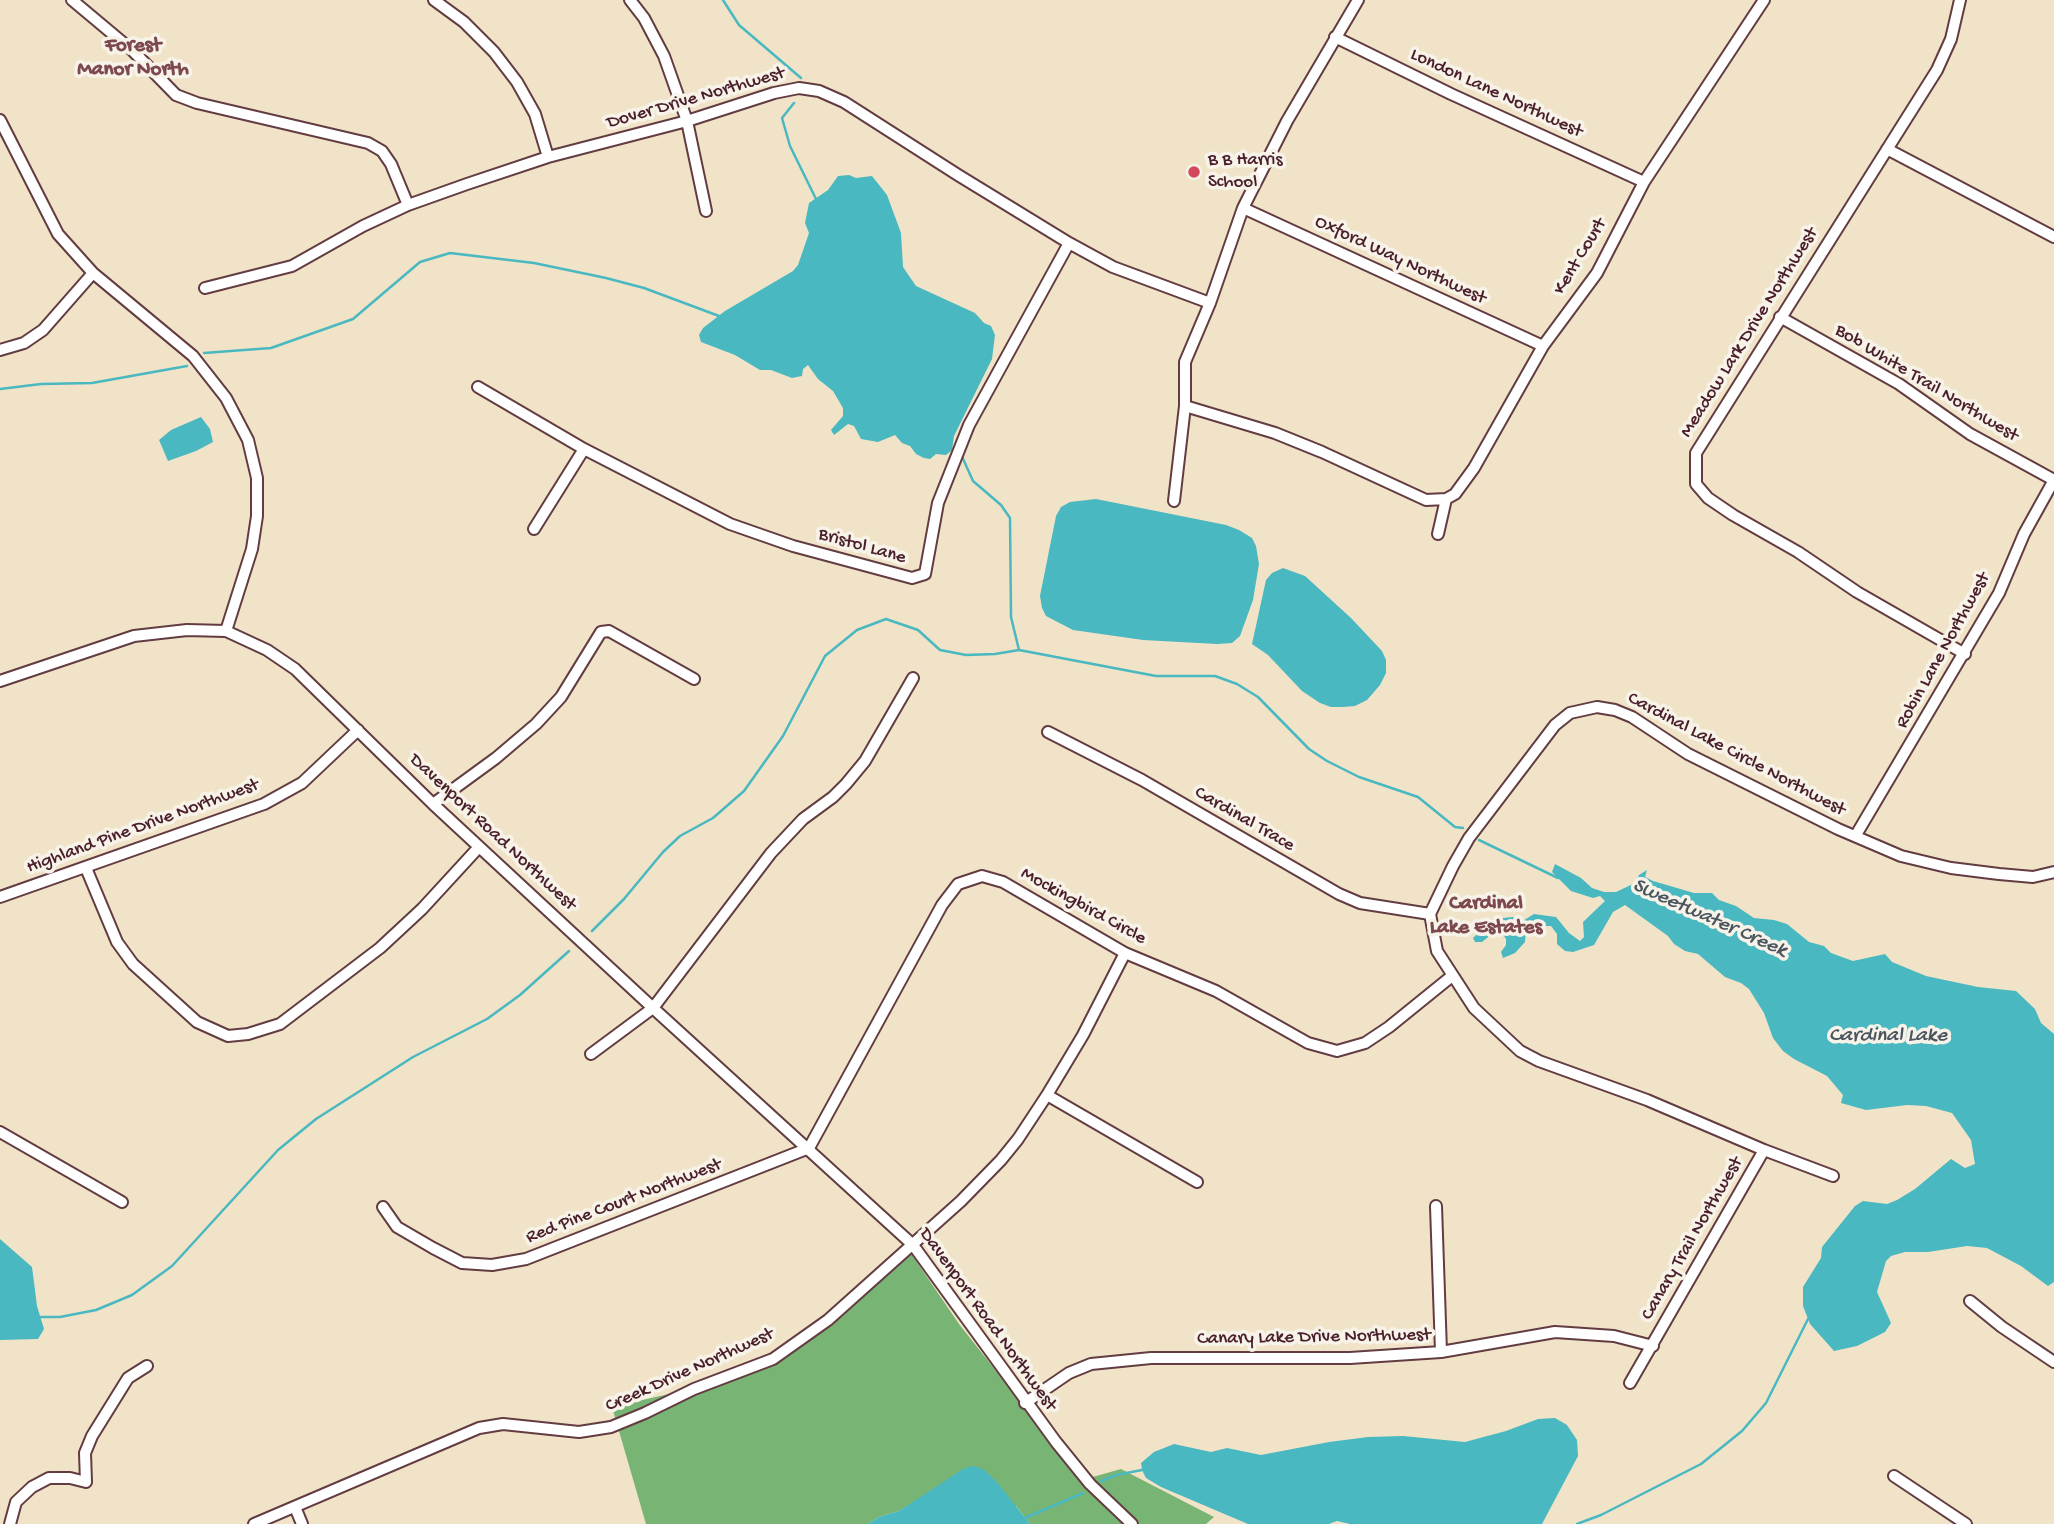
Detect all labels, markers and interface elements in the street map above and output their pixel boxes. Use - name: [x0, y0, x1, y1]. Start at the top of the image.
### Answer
- district label: Forest Manor North: [77, 34, 189, 84]
- street label: London Lane Northwest: [1406, 44, 1586, 144]
- street label: Dover Drive Northwest: [605, 63, 787, 135]
- place label: B B Harris School: [1208, 150, 1282, 194]
- marker: B B Harris School: [1186, 164, 1202, 180]
- street label: Oxford Way Northwest: [1311, 211, 1489, 311]
- street label: Kent Court: [1549, 215, 1613, 299]
- street label: Meadow Lark Drive Northwest: [1676, 224, 1824, 442]
- street label: Bob White Trail Northwest: [1830, 320, 2022, 448]
- street label: Bristol Lane: [816, 524, 908, 570]
- street label: Robin Lane Northwest: [1892, 569, 1996, 733]
- street label: Cardinal Lake Circle Northwest: [1623, 688, 1849, 822]
- street label: Davenport Road Northwest: [404, 749, 580, 917]
- street label: Highland Pine Drive Northwest: [24, 774, 262, 880]
- street label: Cardinal Trace: [1190, 782, 1298, 858]
- street label: Mockingbird Circle: [1016, 863, 1150, 951]
- water label: Sweetwater Creek: [1628, 874, 1790, 964]
- district label: Cardinal Lake Estates: [1430, 892, 1542, 942]
- water label: Cardinal Lake: [1829, 1024, 1947, 1050]
- street label: Canary Trail Northwest: [1637, 1153, 1749, 1325]
- street label: Red Pine Court Northwest: [523, 1154, 725, 1250]
- street label: Davenport Road Northwest: [913, 1224, 1061, 1416]
- street label: Creek Drive Northwest: [602, 1324, 778, 1418]
- street label: Canary Lake Drive Northwest: [1197, 1325, 1431, 1351]

